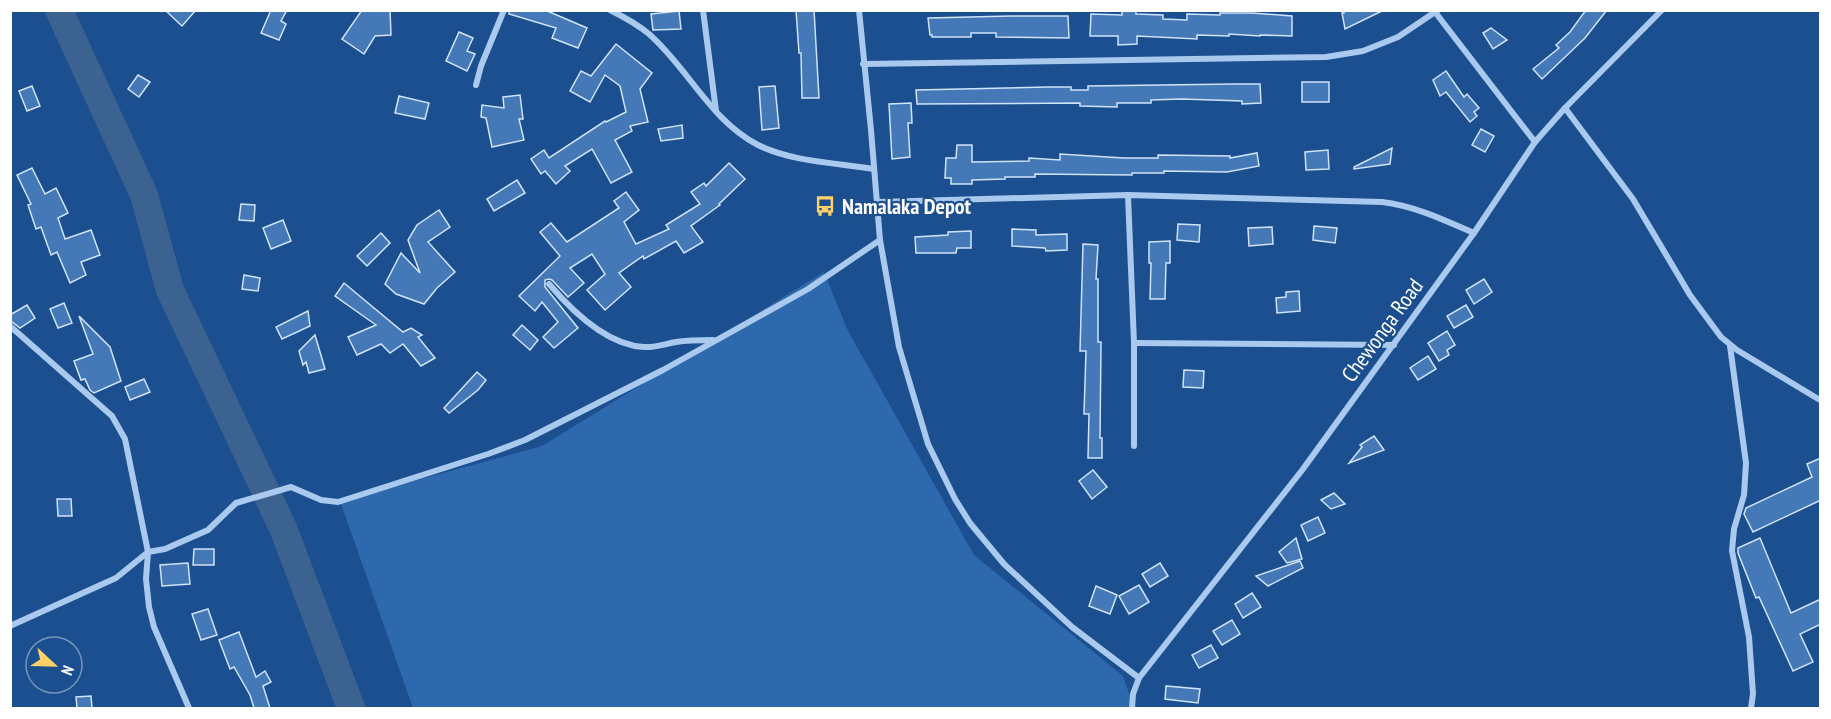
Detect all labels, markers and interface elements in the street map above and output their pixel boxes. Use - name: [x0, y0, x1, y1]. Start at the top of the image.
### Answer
- place label: Namalaka Depot: [842, 192, 972, 220]
- bus stop icon: Namalaka Depot: [813, 194, 837, 218]
- street label: Chewonga Road: [1335, 273, 1429, 387]
- north arrow: [24, 635, 84, 695]
- text: N: [57, 663, 79, 678]

